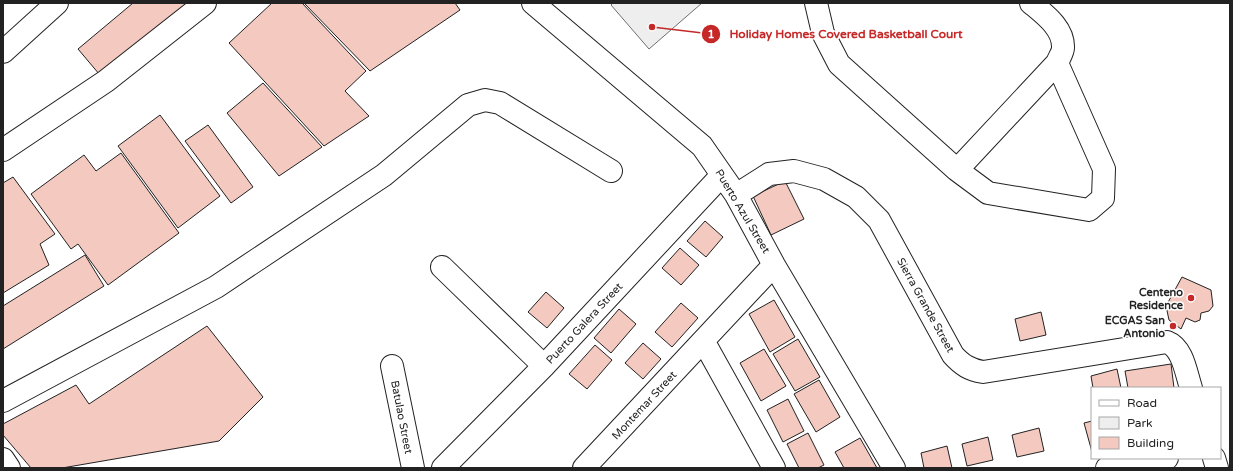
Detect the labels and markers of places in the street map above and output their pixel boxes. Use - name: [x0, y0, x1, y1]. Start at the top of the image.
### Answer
- callout: Holiday Homes Covered Basketball Court: [701, 22, 971, 46]
- place label: Centeno Residence: [1129, 286, 1184, 312]
- marker: Centeno Residence: [1186, 293, 1196, 303]
- place label: ECGAS San Antonio: [1105, 314, 1165, 340]
- marker: ECGAS San Antonio: [1168, 321, 1178, 331]

